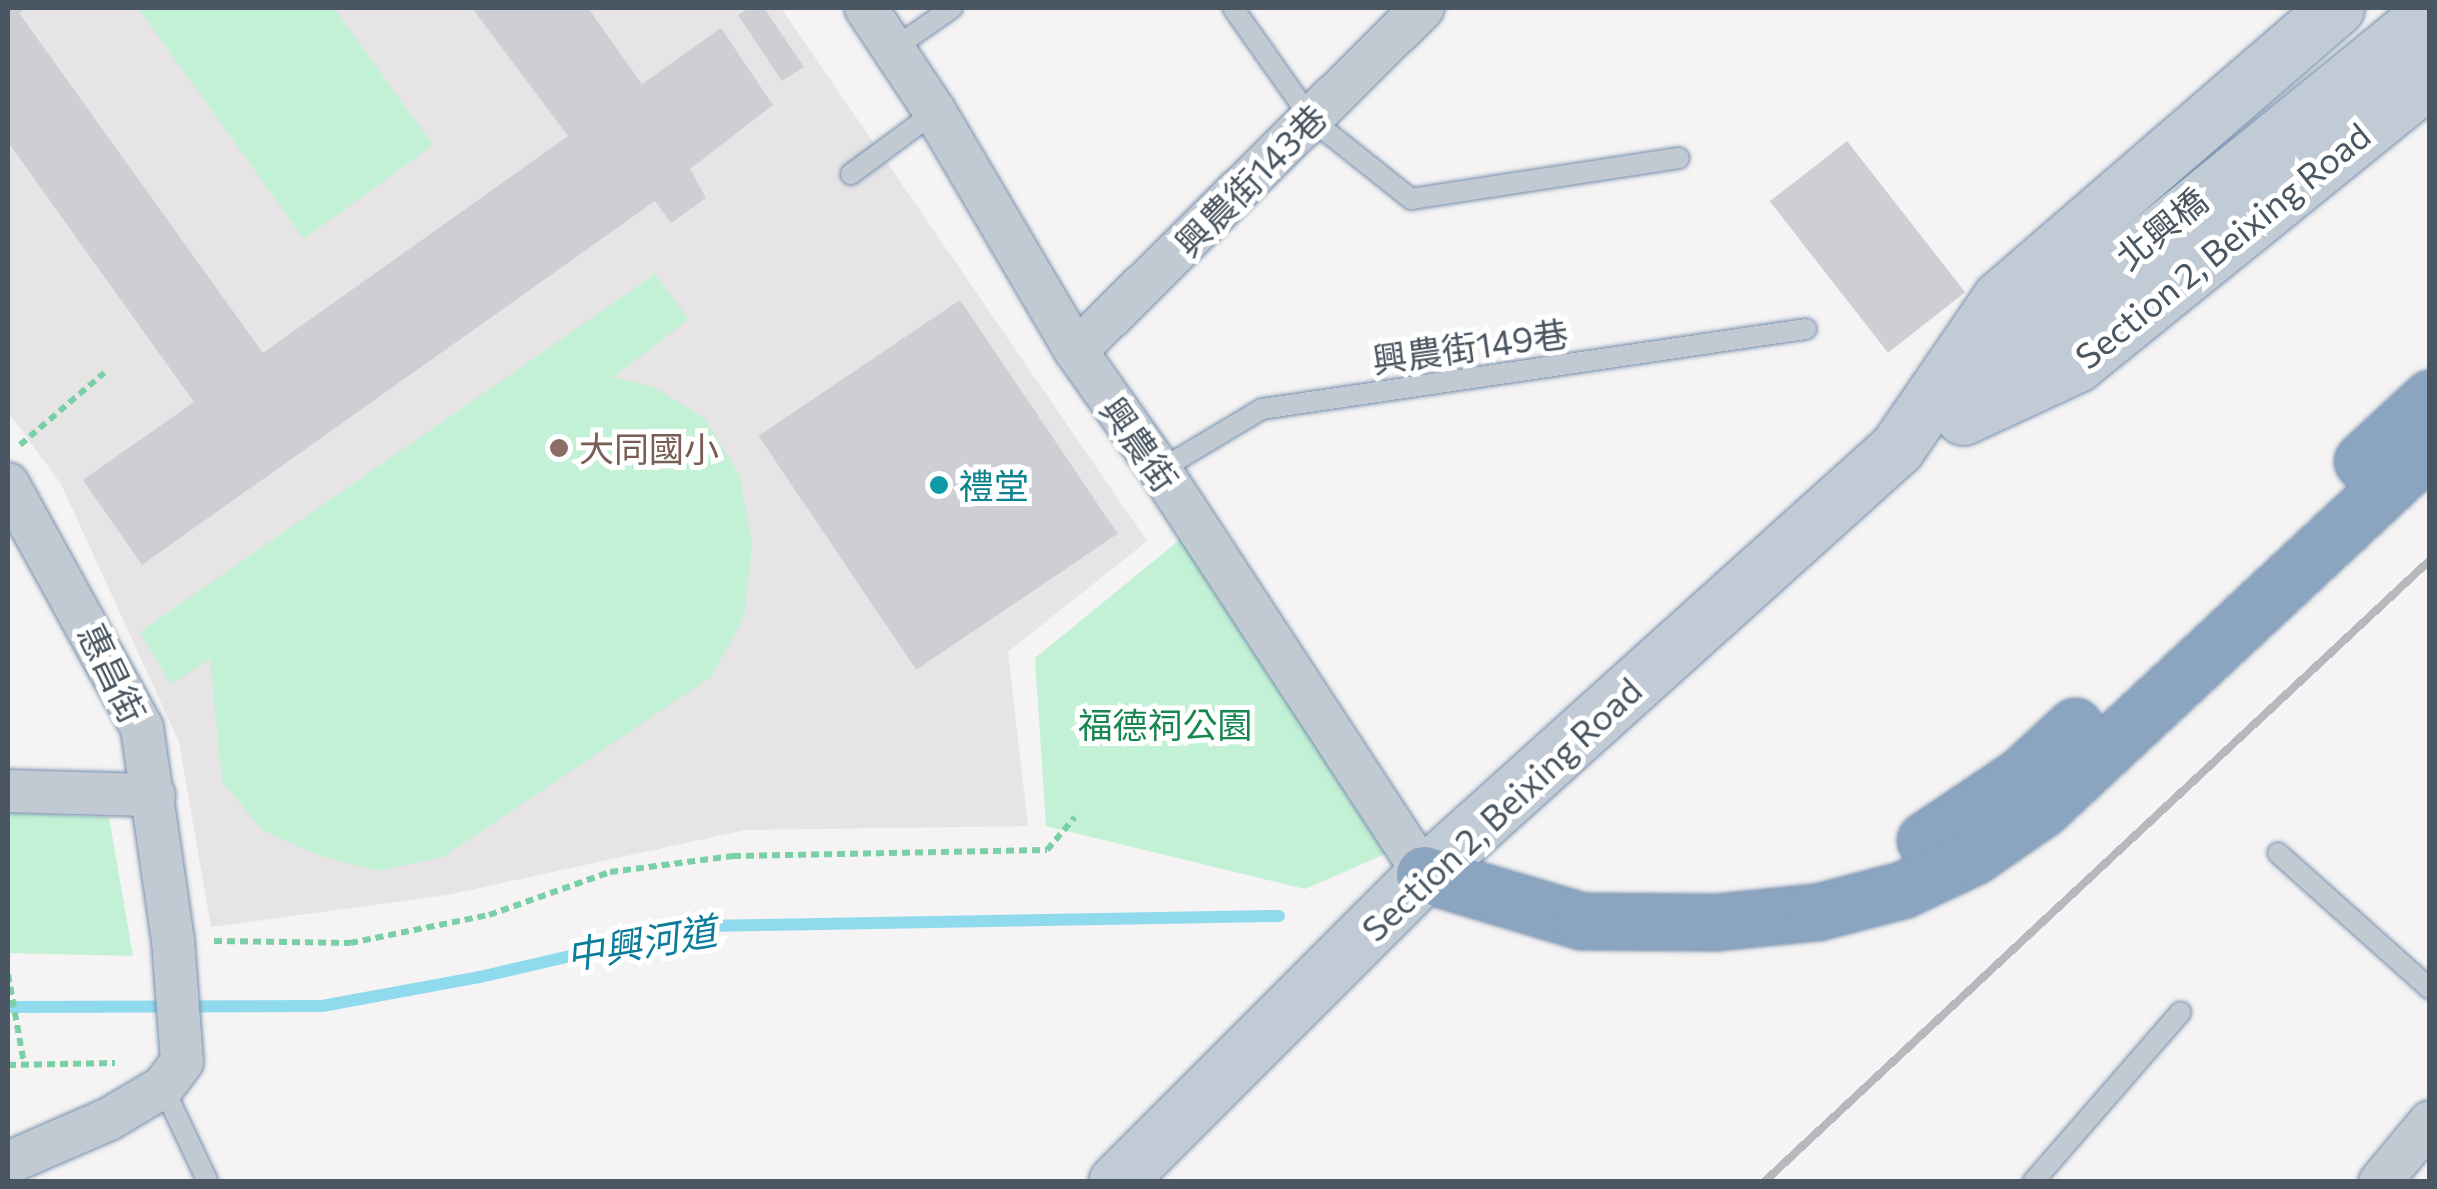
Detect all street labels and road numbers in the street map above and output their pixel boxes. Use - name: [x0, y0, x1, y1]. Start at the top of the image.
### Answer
- street label: 興農街143巷: [1166, 96, 1334, 264]
- street label: Section 2, Beixing Road: [2066, 113, 2378, 377]
- street label: 北興橋: [2107, 179, 2215, 277]
- street label: 興農街149巷: [1369, 311, 1571, 381]
- street label: 興農街: [1093, 389, 1187, 499]
- street label: 惠昌街: [71, 617, 155, 729]
- street label: Section 2, Beixing Road: [1353, 669, 1649, 949]

